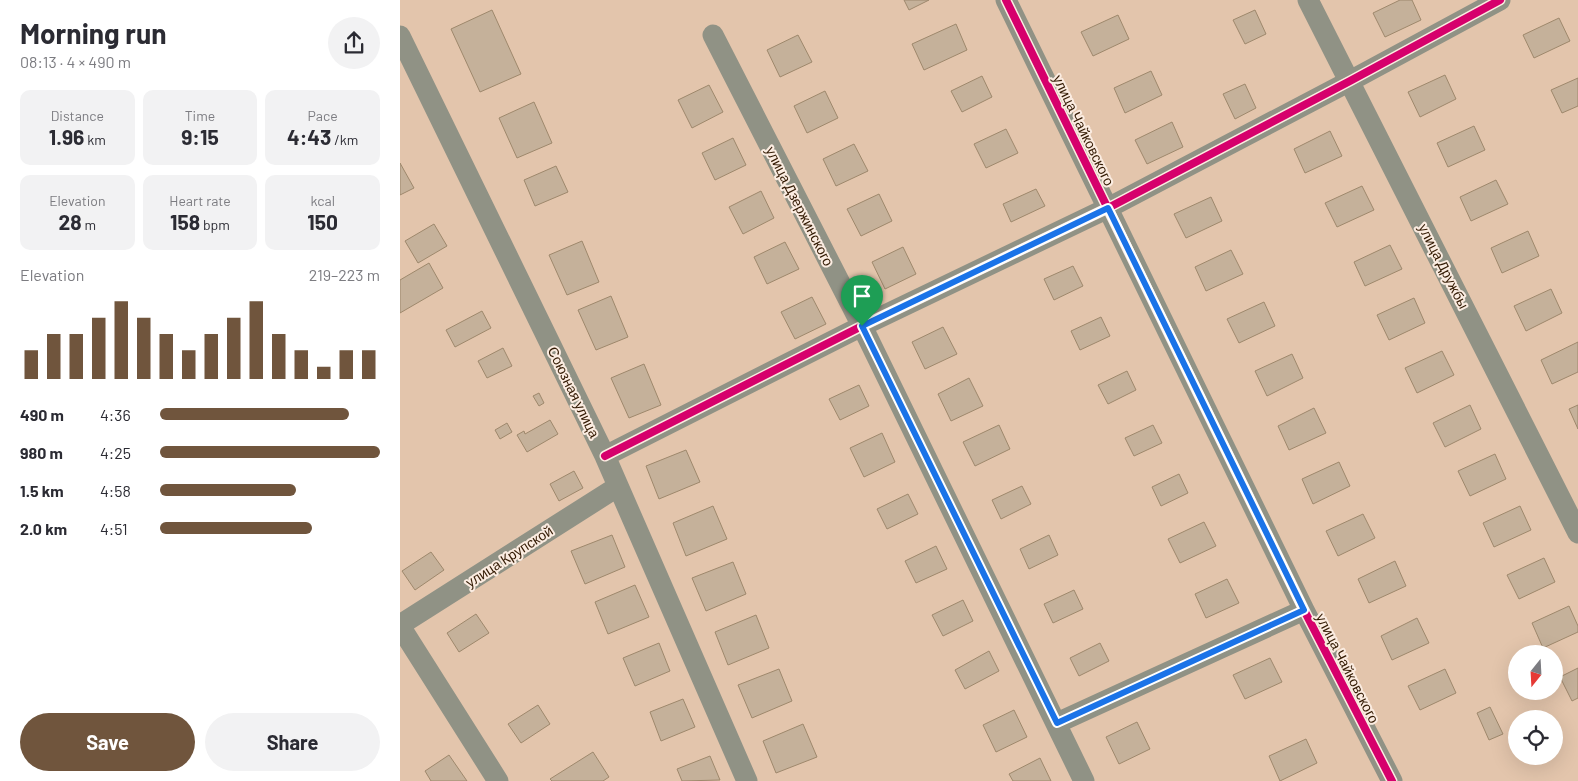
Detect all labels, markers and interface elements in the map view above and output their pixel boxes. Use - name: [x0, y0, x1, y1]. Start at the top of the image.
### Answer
- text: Morning run: [20, 16, 167, 50]
- button: share: [328, 17, 380, 69]
- text: 08:13 · 4 × 490 m: [20, 52, 131, 71]
- street label: улица Чайковского: [1050, 72, 1118, 188]
- text: Distance: [51, 107, 104, 124]
- text: Time: [185, 107, 215, 124]
- text: Pace: [308, 107, 338, 124]
- text: 1.96: [49, 124, 84, 149]
- text: 9:15: [181, 124, 219, 149]
- text: 4:43: [287, 124, 331, 149]
- text: km: [84, 131, 106, 148]
- text: /km: [331, 131, 358, 148]
- street label: улица Дзержинского: [763, 143, 838, 269]
- text: Elevation: [49, 192, 106, 209]
- text: Heart rate: [169, 192, 231, 209]
- text: kcal: [310, 192, 335, 209]
- text: 28: [59, 209, 82, 234]
- text: 158: [170, 209, 200, 234]
- text: 150: [307, 209, 338, 234]
- text: m: [82, 216, 96, 233]
- text: bpm: [200, 216, 230, 233]
- street label: улица Дружбы: [1415, 221, 1473, 311]
- text: Elevation: [20, 265, 84, 284]
- text: 219–223 m: [309, 265, 380, 284]
- pin: [841, 275, 883, 326]
- icon: arrive: [848, 282, 876, 310]
- street label: Союзная улица: [545, 344, 603, 440]
- text: 490 m: [20, 405, 64, 424]
- text: 4:36: [100, 405, 131, 424]
- text: 980 m: [20, 443, 63, 462]
- text: 4:25: [100, 443, 131, 462]
- text: 1.5 km: [20, 481, 64, 500]
- text: 4:58: [100, 481, 131, 500]
- text: 2.0 km: [20, 519, 67, 538]
- text: 4:51: [100, 519, 128, 538]
- street label: улица Крупской: [462, 521, 556, 591]
- street label: улица Чайковского: [1313, 610, 1383, 726]
- north arrow: [1508, 645, 1562, 700]
- map controls: [1508, 645, 1563, 765]
- button: locate: [1508, 710, 1563, 765]
- button: Save: [20, 713, 195, 771]
- button: Share: [205, 713, 380, 771]

